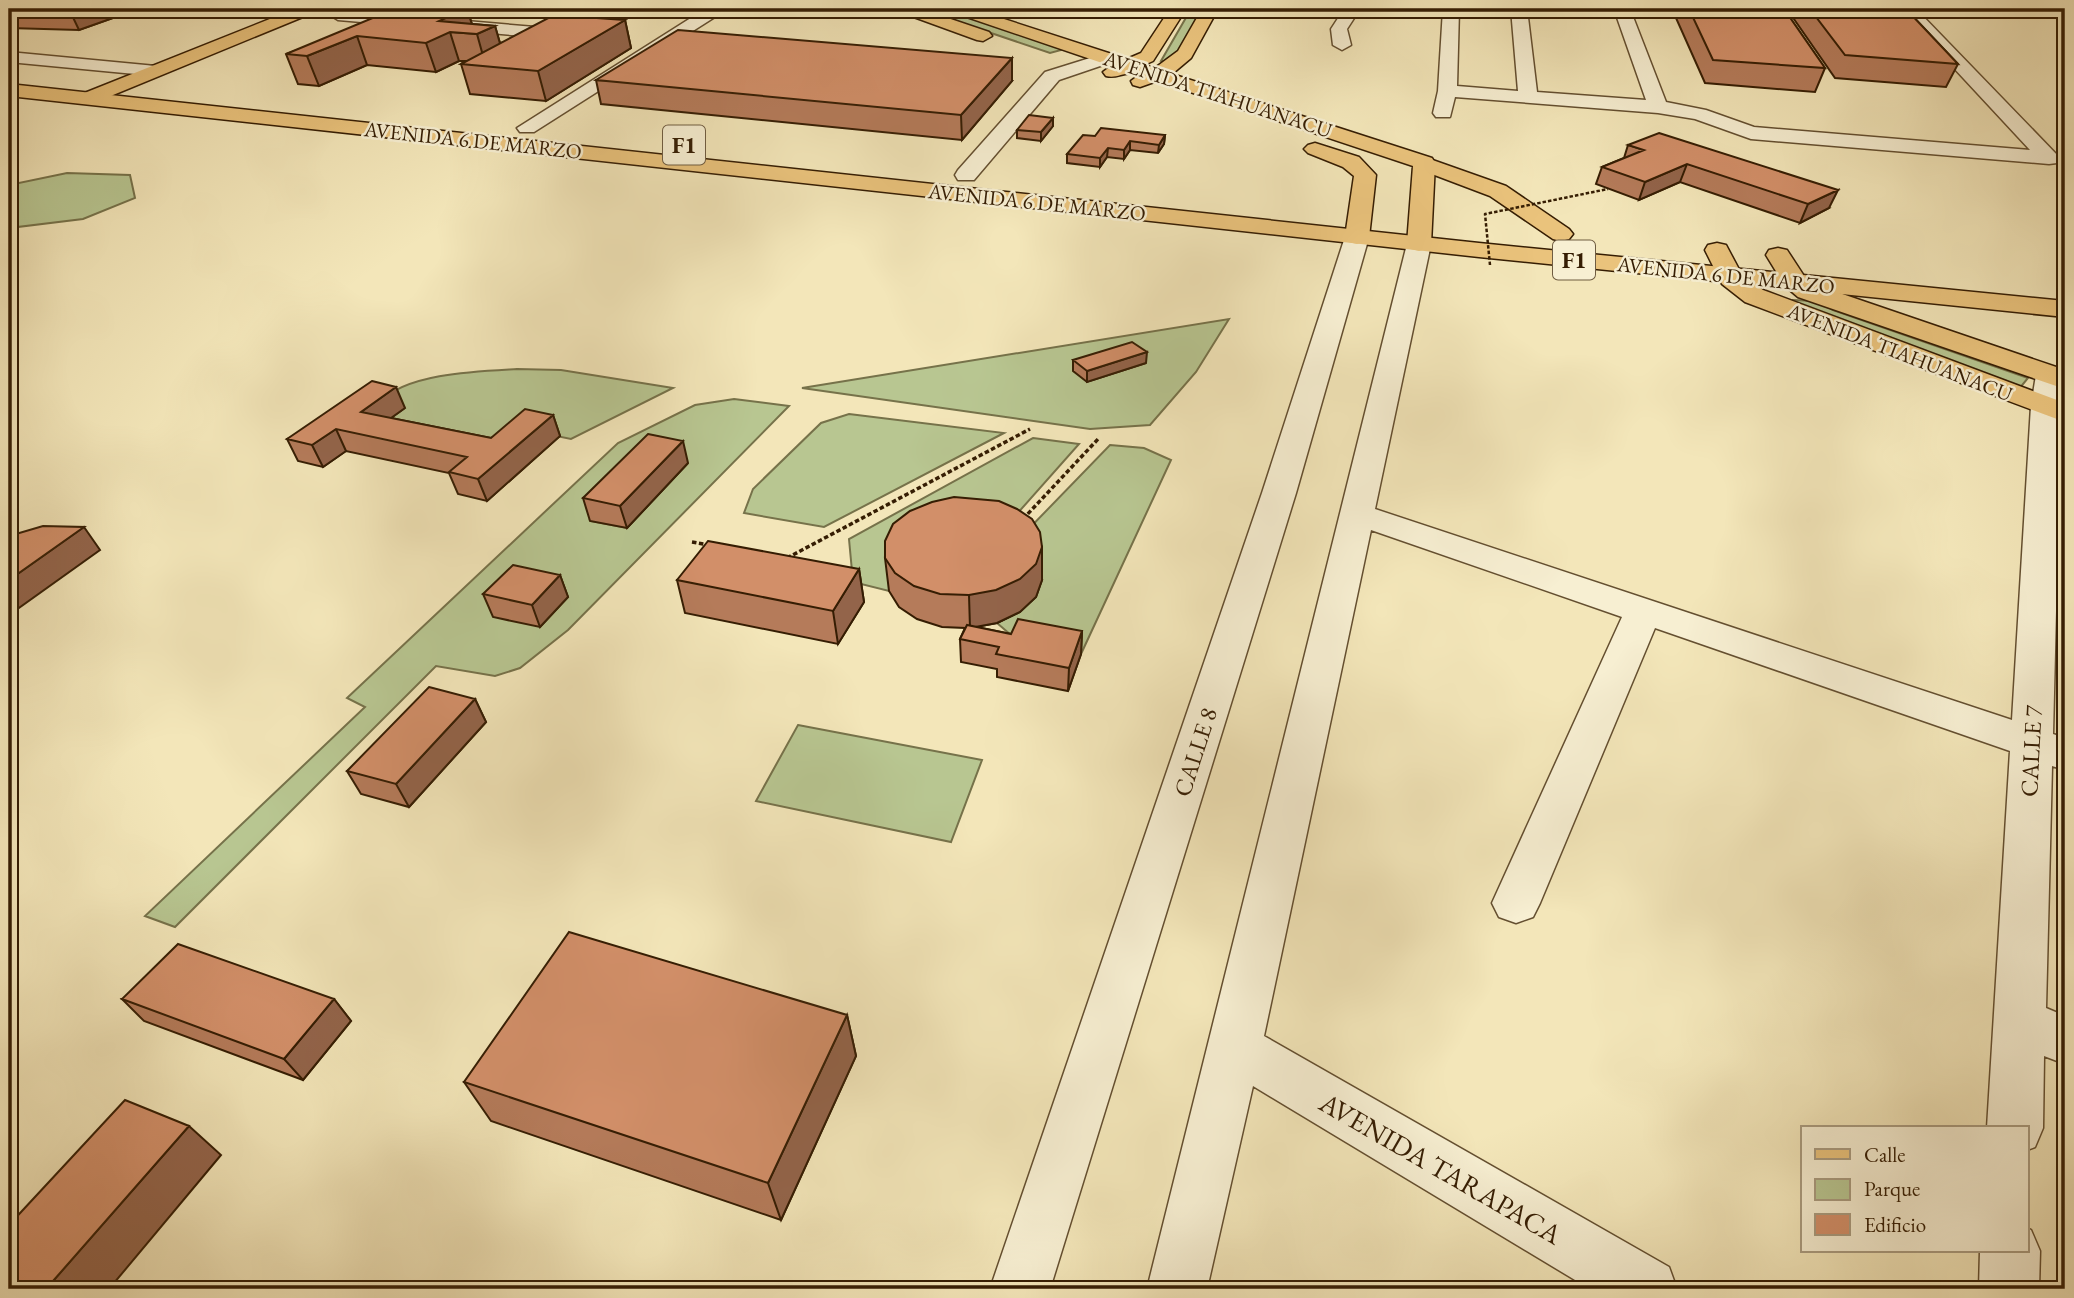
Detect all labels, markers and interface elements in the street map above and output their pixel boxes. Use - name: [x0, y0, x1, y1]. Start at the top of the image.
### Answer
- street label: AVENIDA TIAHUANACU: [1099, 44, 1336, 144]
- street label: AVENIDA 6 DE MARZO: [362, 115, 583, 165]
- road number: F1: [663, 126, 705, 164]
- street label: AVENIDA 6 DE MARZO: [926, 177, 1147, 227]
- road number: F1: [1553, 241, 1595, 280]
- street label: AVENIDA 6 DE MARZO: [1615, 250, 1836, 300]
- street label: AVENIDA TIAHUANACU: [1783, 296, 2017, 408]
- street label: CALLE 8: [1166, 704, 1224, 800]
- street label: CALLE 7: [2013, 704, 2049, 798]
- street label: AVENIDA TARAPACA: [1313, 1083, 1569, 1252]
- legend: [1801, 1126, 2028, 1252]
- text: Calle: [1864, 1141, 1906, 1168]
- text: Parque: [1864, 1175, 1920, 1202]
- text: Edificio: [1864, 1211, 1926, 1238]

